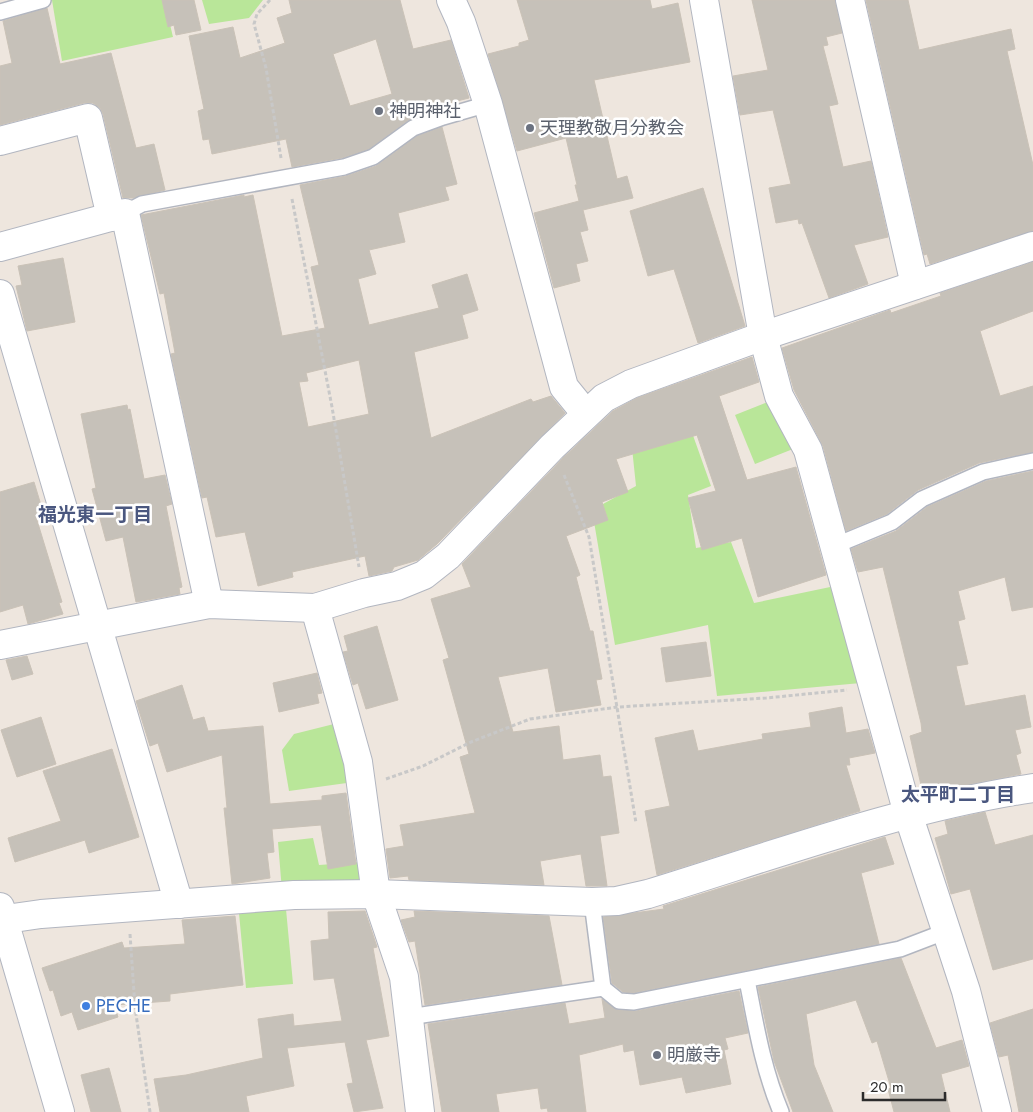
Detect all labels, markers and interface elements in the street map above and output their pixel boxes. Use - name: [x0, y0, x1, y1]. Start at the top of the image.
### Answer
- place label: 神明神社: [389, 98, 461, 124]
- marker: 神明神社: [373, 105, 385, 117]
- place label: 天理教敬月分教会: [540, 115, 684, 141]
- marker: 天理教敬月分教会: [524, 122, 536, 134]
- district label: 福光東一丁目: [38, 501, 152, 528]
- district label: 太平町二丁目: [901, 781, 1015, 808]
- place label: PECHE: [96, 993, 151, 1019]
- marker: PECHE: [80, 1000, 92, 1012]
- place label: 明厳寺: [667, 1042, 721, 1068]
- marker: 明厳寺: [651, 1049, 663, 1061]
- scale bar: [863, 1070, 946, 1102]
- text: 20 m: [870, 1076, 904, 1098]

